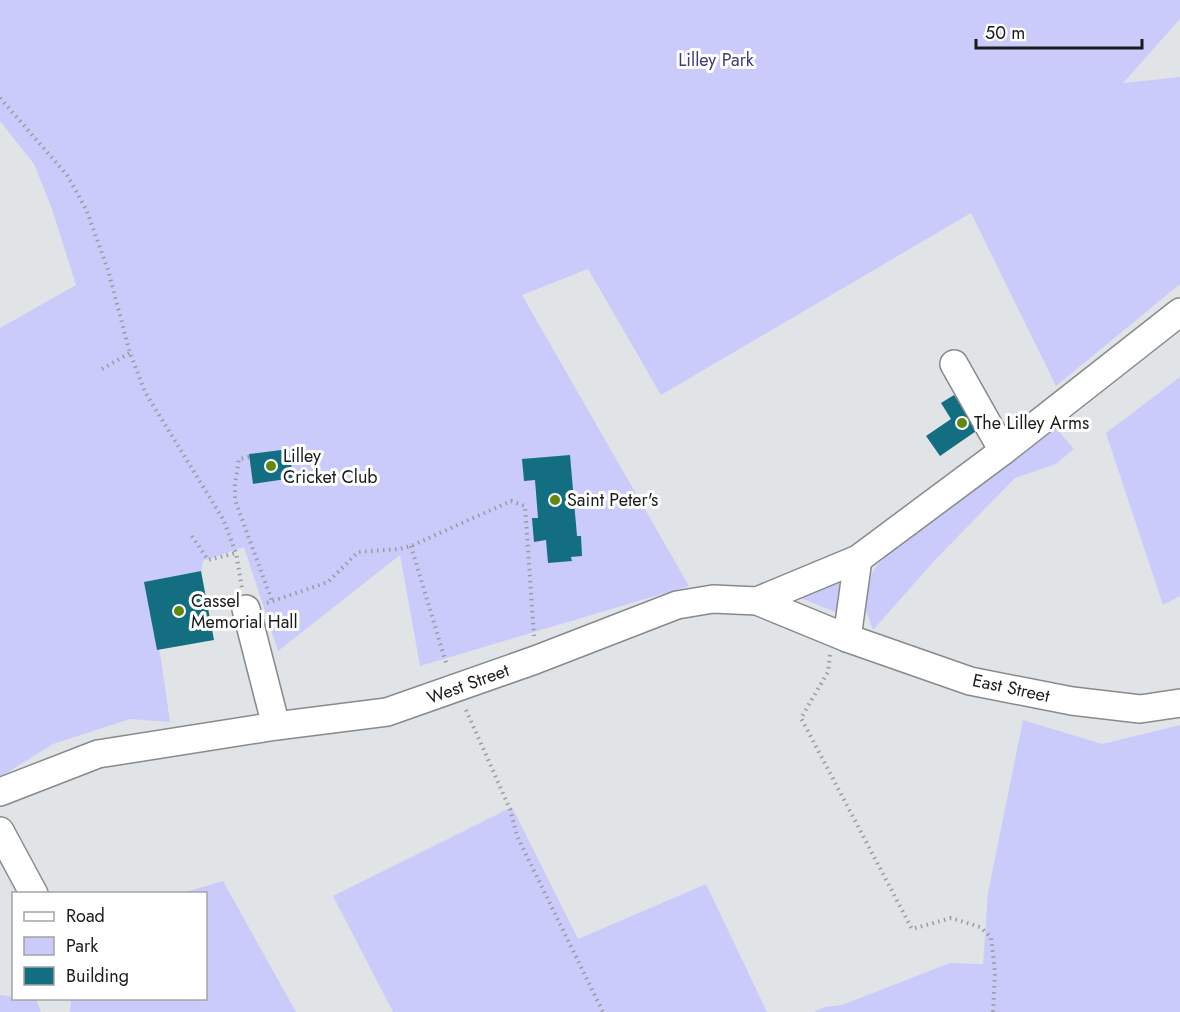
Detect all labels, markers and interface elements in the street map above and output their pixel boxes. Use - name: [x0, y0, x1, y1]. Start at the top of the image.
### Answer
- scale bar: [976, 12, 1142, 50]
- text: 50 m: [985, 20, 1025, 46]
- park label: Lilley Park: [678, 47, 754, 73]
- place label: The Lilley Arms: [974, 410, 1089, 436]
- marker: The Lilley Arms: [955, 416, 969, 430]
- place label: Lilley Cricket Club: [283, 443, 378, 490]
- marker: Lilley Cricket Club: [264, 459, 278, 473]
- place label: Saint Peter's: [567, 487, 658, 513]
- marker: Saint Peter's: [548, 493, 562, 507]
- place label: Cassel Memorial Hall: [191, 588, 298, 635]
- marker: Cassel Memorial Hall: [172, 604, 186, 618]
- street label: West Street: [423, 657, 513, 711]
- street label: East Street: [970, 667, 1053, 709]
- legend: [12, 892, 207, 1000]
- text: Road: [66, 903, 105, 929]
- text: Park: [66, 933, 98, 959]
- text: Building: [66, 963, 129, 989]

